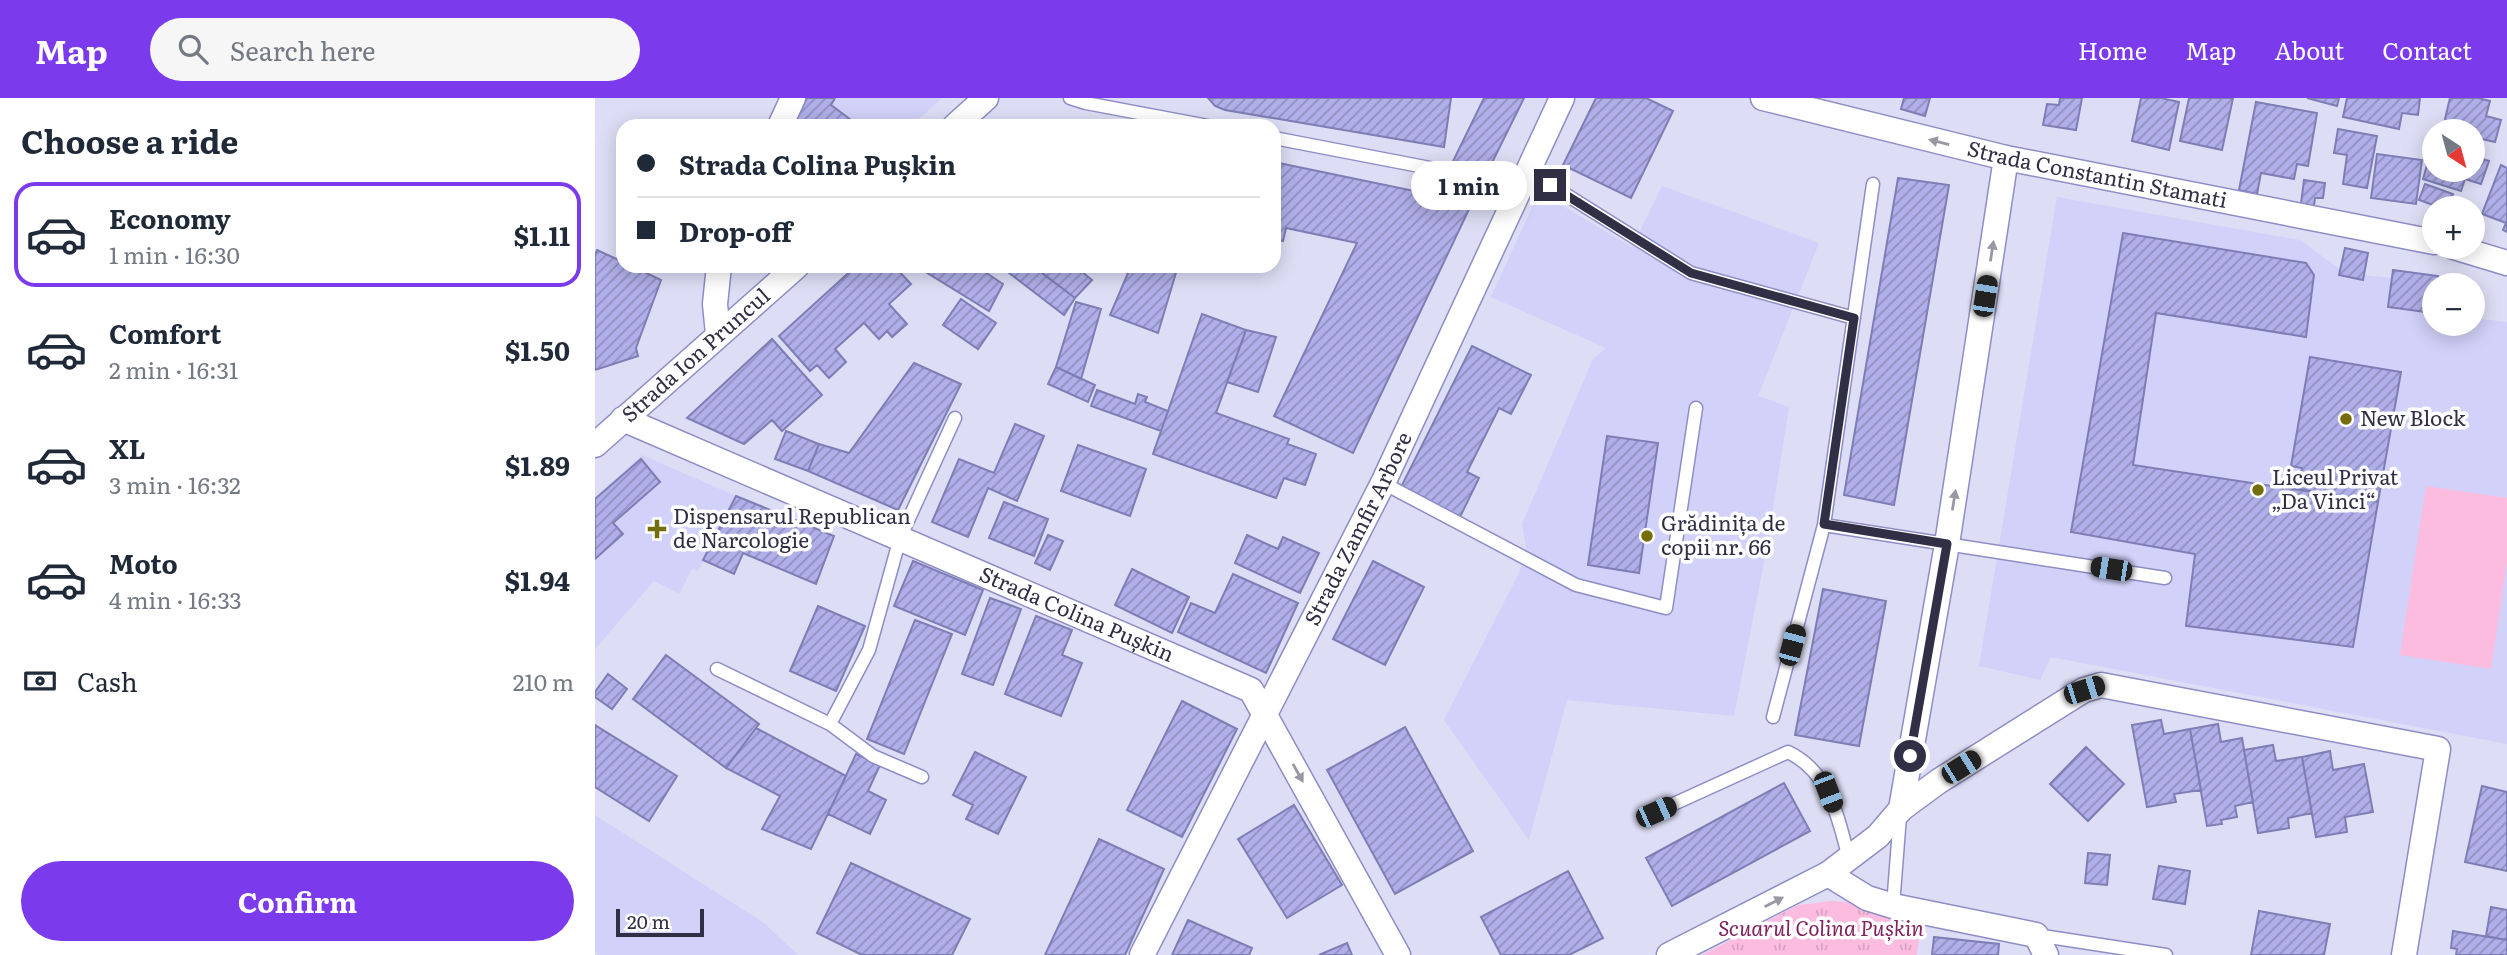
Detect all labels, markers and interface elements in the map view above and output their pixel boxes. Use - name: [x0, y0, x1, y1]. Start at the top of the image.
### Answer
- search box: [150, 18, 640, 81]
- text: Map: [35, 25, 108, 74]
- icon: search: [174, 30, 212, 68]
- text: Search here: [230, 30, 376, 69]
- text: Home: [2078, 32, 2147, 67]
- text: Map: [2185, 32, 2236, 67]
- text: About: [2274, 32, 2344, 67]
- text: Contact: [2382, 32, 2472, 67]
- text: Choose a ride: [21, 116, 238, 164]
- north arrow: [2422, 119, 2485, 182]
- map controls: [2422, 119, 2485, 336]
- street label: Strada Constantin Stamati: [1965, 131, 2230, 214]
- one-way arrow: [1928, 136, 1950, 147]
- text: Strada Colina Pușkin: [679, 144, 956, 183]
- callout: 1 min: [1410, 160, 1525, 210]
- text: 1 min: [1438, 168, 1500, 202]
- route end: [1534, 169, 1566, 201]
- button: +: [2422, 196, 2485, 259]
- text: Economy: [109, 198, 231, 237]
- icon: car: [25, 203, 88, 266]
- text: Drop-off: [679, 211, 792, 250]
- text: $1.11: [514, 215, 570, 254]
- text: 1 min · 16:30: [109, 237, 240, 271]
- one-way arrow: [1986, 240, 1997, 262]
- button: −: [2422, 273, 2485, 336]
- car: [1972, 274, 1999, 318]
- street label: Strada Ion Pruncul: [613, 279, 775, 428]
- text: Comfort: [109, 313, 221, 352]
- icon: car: [25, 318, 88, 381]
- text: $1.50: [505, 330, 570, 369]
- text: 2 min · 16:31: [109, 352, 238, 386]
- place label: New Block: [2360, 401, 2466, 432]
- marker: New Block: [2338, 411, 2354, 427]
- street label: Strada Zamfir Arbore: [1295, 426, 1418, 630]
- text: XL: [109, 428, 146, 467]
- icon: car: [25, 433, 88, 496]
- text: $1.89: [505, 445, 570, 484]
- place label: Liceul Privat „Da Vinci“: [2272, 460, 2399, 515]
- text: 3 min · 16:32: [109, 467, 241, 501]
- marker: Liceul Privat „Da Vinci“: [2250, 482, 2266, 498]
- one-way arrow: [1949, 489, 1960, 511]
- place label: Dispensarul Republican de Narcologie: [673, 499, 911, 554]
- place label: Grădinița de copii nr. 66: [1661, 506, 1785, 561]
- marker: Dispensarul Republican de Narcologie: [647, 519, 667, 539]
- marker: Grădinița de copii nr. 66: [1639, 528, 1655, 544]
- text: Moto: [109, 543, 178, 582]
- icon: car: [25, 548, 88, 611]
- car: [2089, 555, 2134, 583]
- street label: Strada Colina Pușkin: [975, 557, 1180, 668]
- text: $1.94: [505, 560, 570, 599]
- text: 4 min · 16:33: [109, 582, 242, 616]
- car: [1777, 622, 1808, 668]
- text: Cash: [77, 661, 138, 700]
- icon: cash: [21, 662, 59, 700]
- text: 210 m: [513, 664, 574, 698]
- car: [2061, 674, 2108, 706]
- route start: [1894, 740, 1926, 772]
- car: [1938, 747, 1985, 787]
- one-way arrow: [1292, 763, 1304, 782]
- car: [1811, 769, 1846, 815]
- car: [1633, 794, 1680, 830]
- button: Confirm: [21, 861, 574, 941]
- one-way arrow: [1764, 896, 1784, 907]
- scale bar: [616, 906, 703, 938]
- text: 20 m: [627, 907, 670, 935]
- park label: Scuarul Colina Pușkin: [1718, 911, 1924, 942]

